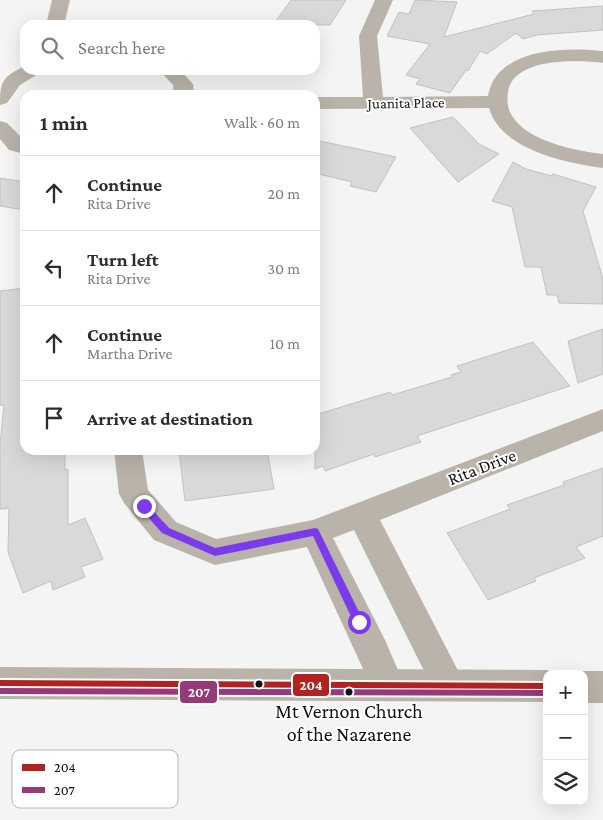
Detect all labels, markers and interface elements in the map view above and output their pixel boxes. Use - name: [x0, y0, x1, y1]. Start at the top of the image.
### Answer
- search box: [20, 20, 320, 75]
- icon: search: [38, 34, 66, 62]
- text: Search here: [78, 37, 165, 58]
- street label: Juanita Place: [365, 94, 445, 113]
- text: 1 min: [40, 111, 88, 135]
- text: Walk · 60 m: [224, 114, 300, 131]
- text: Continue: [87, 174, 162, 195]
- icon: ahead: [40, 179, 68, 207]
- text: 20 m: [267, 185, 300, 202]
- text: Rita Drive: [87, 195, 150, 212]
- text: Turn left: [87, 249, 159, 270]
- icon: left: [40, 254, 68, 282]
- text: 30 m: [268, 260, 300, 277]
- text: Rita Drive: [87, 270, 150, 287]
- text: Continue: [87, 324, 162, 345]
- icon: ahead: [40, 329, 68, 357]
- text: 10 m: [270, 335, 300, 352]
- text: Martha Drive: [87, 345, 172, 362]
- icon: arrive: [40, 404, 68, 432]
- text: Arrive at destination: [87, 408, 253, 429]
- street label: Rita Drive: [445, 445, 519, 489]
- route end: [133, 495, 156, 518]
- route start: [348, 611, 371, 634]
- map controls: [543, 670, 588, 805]
- button: +: [543, 670, 588, 715]
- line badge: 204: [292, 673, 330, 697]
- text: 204: [299, 677, 323, 693]
- unlabelled marker: [254, 679, 264, 689]
- line badge: 207: [179, 680, 218, 704]
- text: 207: [188, 684, 210, 700]
- marker: Mt Vernon Church of the Nazarene: [344, 687, 354, 697]
- place label: Mt Vernon Church of the Nazarene: [275, 700, 423, 745]
- button: −: [543, 715, 588, 760]
- legend: [12, 750, 178, 808]
- text: 204: [54, 759, 76, 775]
- button: layers: [543, 760, 588, 805]
- text: 207: [54, 782, 75, 798]

